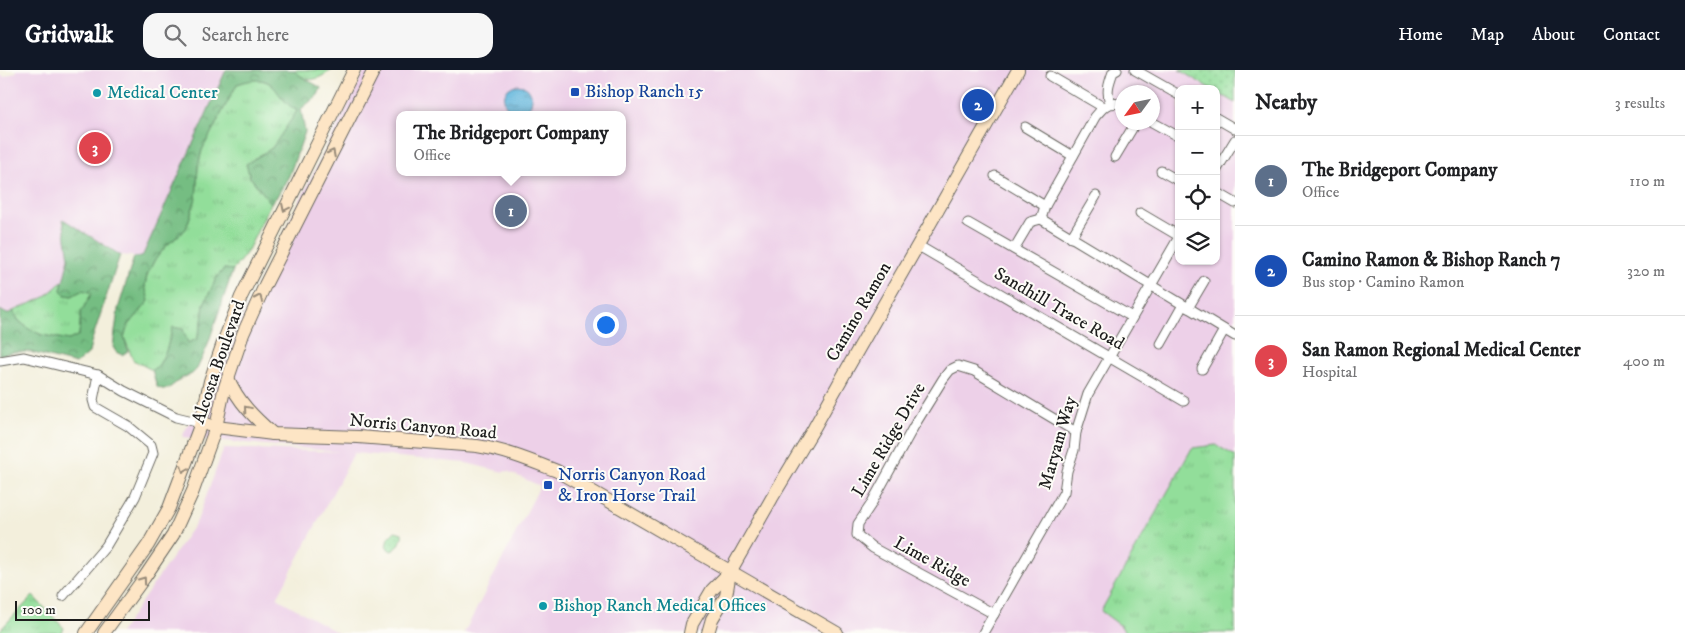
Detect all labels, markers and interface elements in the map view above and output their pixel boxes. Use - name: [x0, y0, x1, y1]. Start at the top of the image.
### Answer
- search box: [143, 13, 493, 58]
- text: Gridwalk: [25, 20, 113, 50]
- icon: search: [161, 21, 189, 49]
- text: Search here: [201, 24, 289, 47]
- text: Home: [1398, 24, 1443, 46]
- text: Map: [1471, 24, 1504, 46]
- text: About: [1532, 24, 1575, 46]
- text: Contact: [1603, 24, 1660, 46]
- place label: Bishop Ranch 15: [585, 81, 703, 103]
- place label: Medical Center: [107, 82, 218, 104]
- north arrow: [1115, 85, 1160, 130]
- map controls: [1175, 85, 1220, 265]
- button: +: [1175, 85, 1220, 130]
- marker: Bishop Ranch 15: [569, 86, 581, 98]
- pin: 2: [962, 86, 994, 124]
- marker: Medical Center: [91, 87, 103, 99]
- text: Nearby: [1255, 90, 1317, 116]
- text: 3 results: [1615, 93, 1665, 113]
- popup: [396, 111, 626, 176]
- text: The Bridgeport Company: [413, 122, 609, 145]
- pin: 3: [79, 129, 111, 167]
- button: −: [1175, 130, 1220, 175]
- text: Office: [413, 145, 451, 165]
- one-way arrow: [326, 149, 336, 158]
- text: The Bridgeport Company: [1302, 159, 1497, 182]
- text: 1: [1268, 171, 1274, 191]
- text: 110 m: [1629, 171, 1665, 191]
- button: locate: [1175, 175, 1220, 220]
- text: Office: [1302, 182, 1339, 202]
- pin: 1: [495, 192, 527, 230]
- one-way arrow: [281, 202, 291, 211]
- button: layers: [1175, 220, 1220, 265]
- text: Camino Ramon & Bishop Ranch 7: [1302, 249, 1561, 272]
- street label: Camino Ramon: [822, 258, 897, 366]
- text: 2: [1267, 261, 1275, 281]
- text: 320 m: [1627, 261, 1665, 281]
- street label: Sandhill Trace Road: [990, 263, 1128, 355]
- text: Bus stop · Camino Ramon: [1302, 272, 1464, 292]
- one-way arrow: [253, 294, 264, 303]
- street label: Alcosta Boulevard: [188, 297, 250, 427]
- your location: [593, 312, 619, 338]
- text: San Ramon Regional Medical Center: [1302, 339, 1581, 362]
- text: 3: [1268, 351, 1274, 371]
- text: 400 m: [1623, 351, 1665, 371]
- text: Hospital: [1302, 362, 1357, 382]
- street label: Lime Ridge Drive: [847, 379, 931, 501]
- street label: Maryam Way: [1034, 393, 1082, 492]
- one-way arrow: [244, 406, 252, 415]
- street label: Norris Canyon Road: [348, 410, 498, 444]
- one-way arrow: [180, 464, 190, 472]
- place label: Norris Canyon Road & Iron Horse Trail: [558, 464, 706, 507]
- marker: Norris Canyon Road & Iron Horse Trail: [542, 479, 554, 491]
- street label: Lime Ridge: [890, 532, 974, 592]
- one-way arrow: [137, 576, 146, 586]
- place label: Bishop Ranch Medical Offices: [553, 595, 766, 617]
- scale bar: [15, 598, 150, 621]
- marker: Bishop Ranch Medical Offices: [537, 600, 549, 612]
- text: 100 m: [22, 601, 56, 619]

